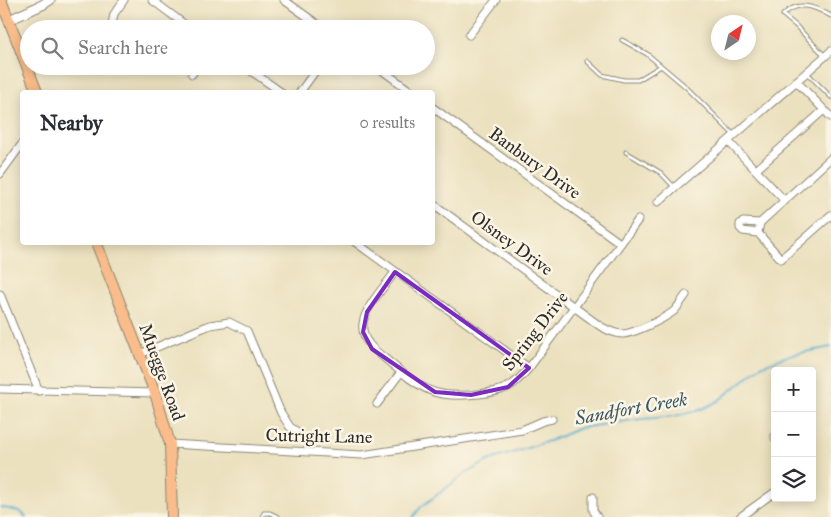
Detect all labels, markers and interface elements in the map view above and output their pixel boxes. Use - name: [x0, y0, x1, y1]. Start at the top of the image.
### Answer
- north arrow: [711, 15, 756, 60]
- search box: [20, 20, 435, 75]
- icon: search: [38, 34, 66, 62]
- text: Search here: [78, 36, 168, 59]
- text: Nearby: [40, 110, 103, 136]
- text: 0 results: [360, 113, 415, 132]
- street label: Banbury Drive: [485, 122, 585, 204]
- street label: Olsney Drive: [467, 206, 557, 280]
- street label: Spring Drive: [497, 287, 574, 376]
- street label: Muegge Road: [133, 320, 190, 424]
- map controls: [771, 367, 816, 502]
- button: +: [771, 367, 816, 412]
- water label: Sandfort Creek: [572, 387, 690, 430]
- button: −: [771, 412, 816, 457]
- street label: Cutright Lane: [265, 424, 372, 449]
- button: layers: [771, 457, 816, 502]

